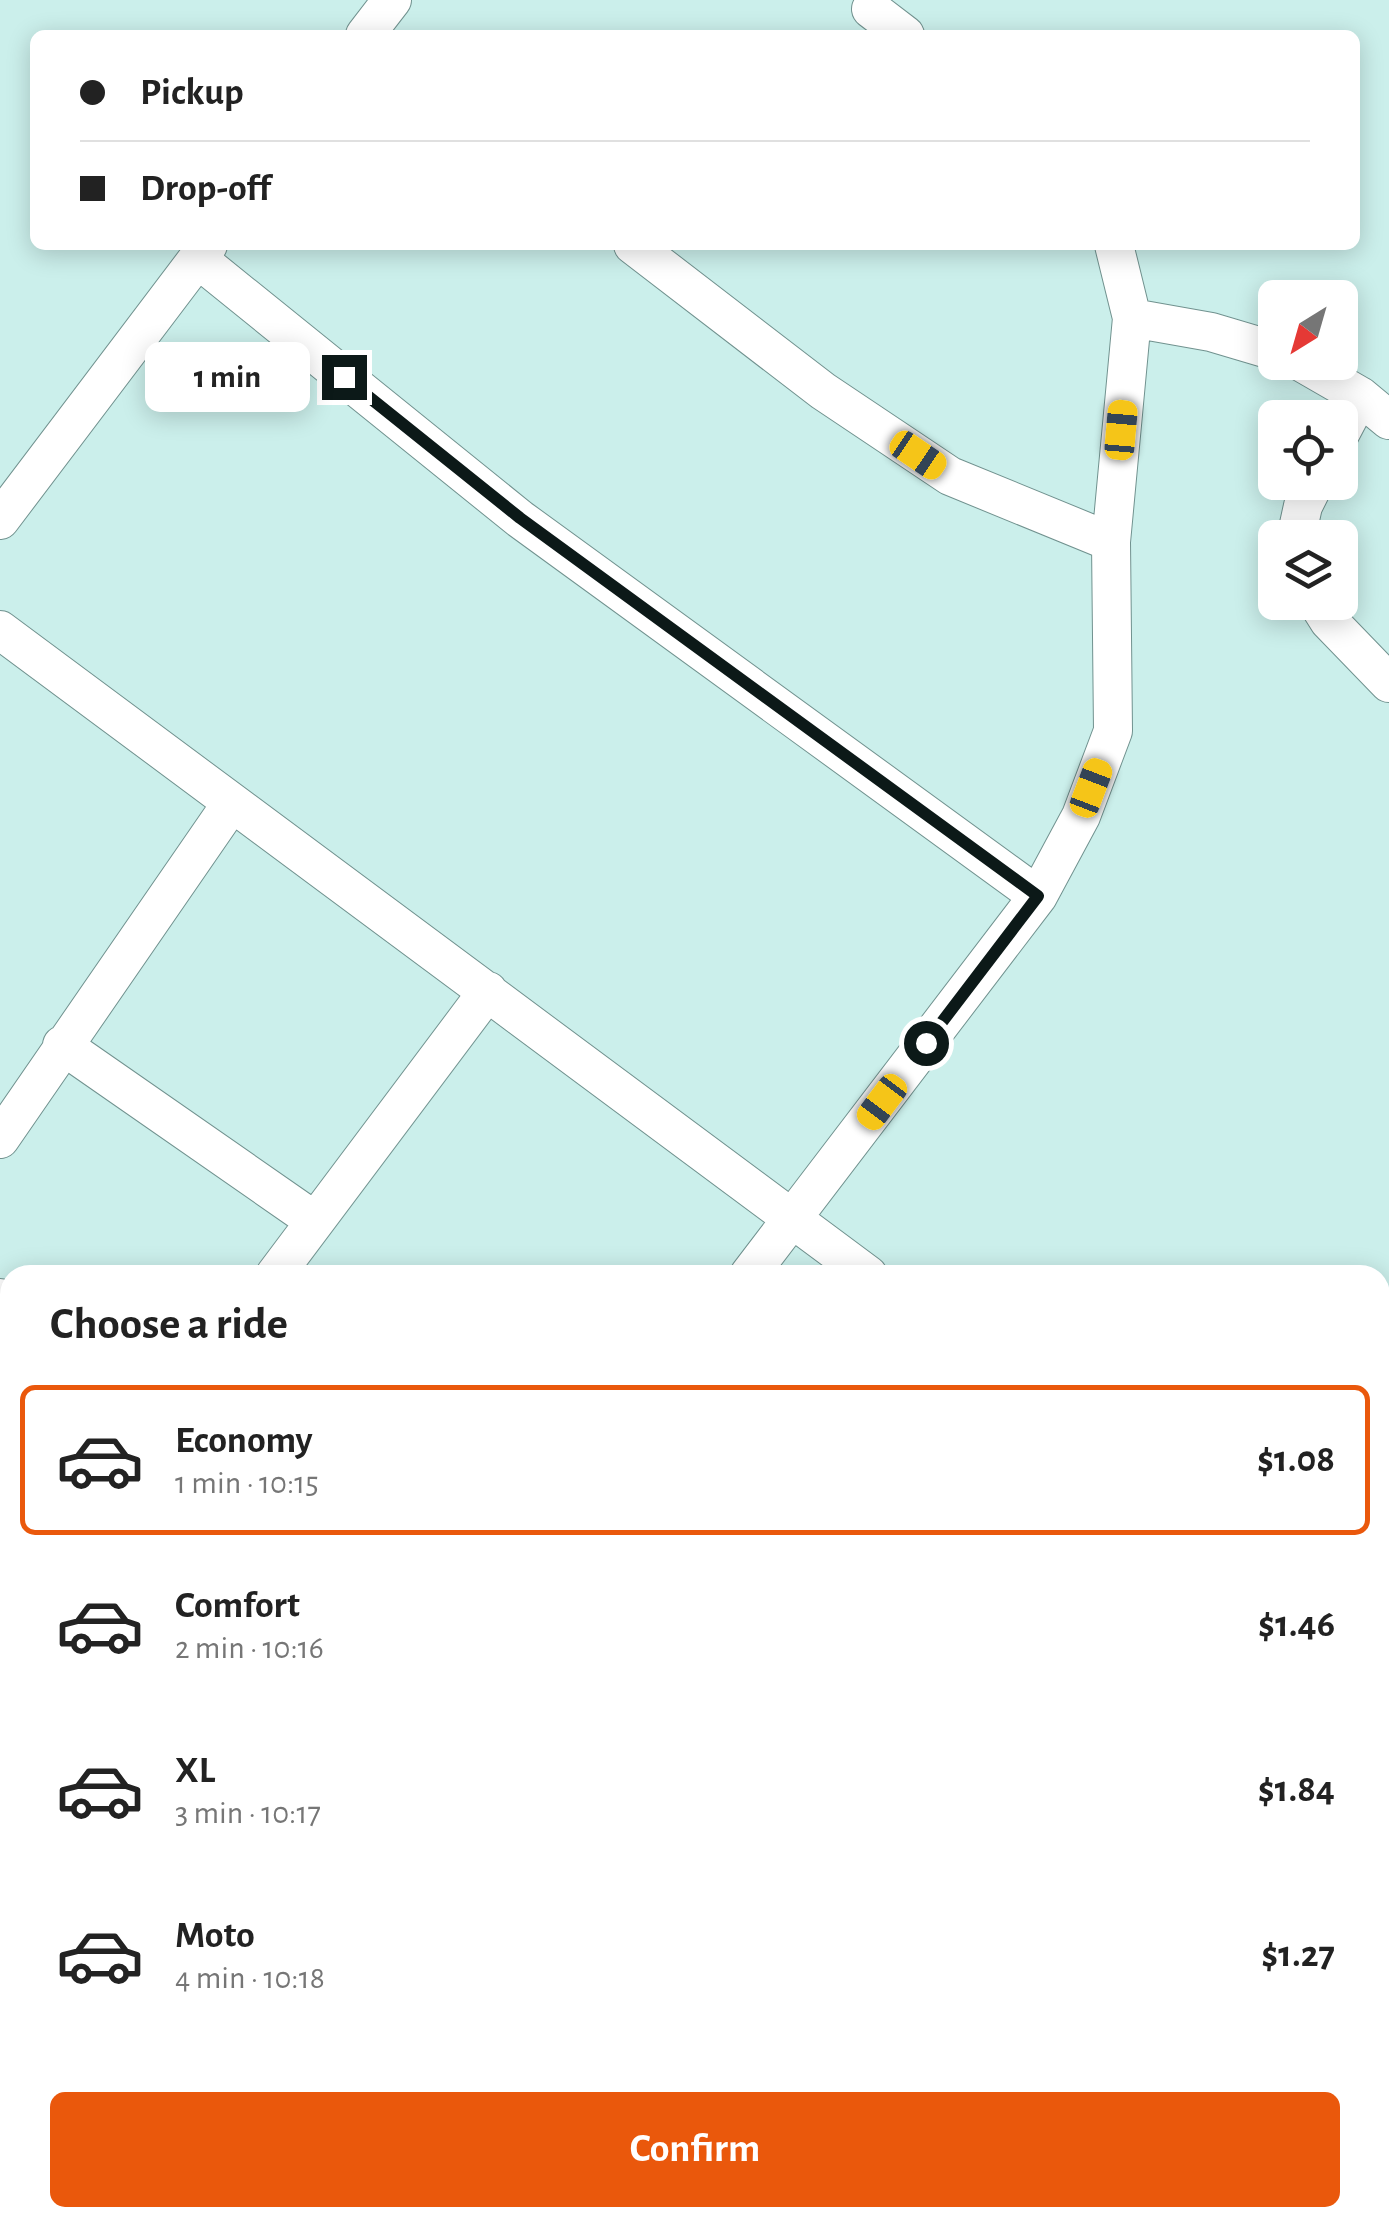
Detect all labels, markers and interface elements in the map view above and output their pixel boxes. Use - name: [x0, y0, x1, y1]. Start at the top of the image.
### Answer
- text: Pickup: [140, 74, 244, 112]
- text: Drop-off: [140, 170, 271, 208]
- north arrow: [1258, 280, 1358, 380]
- map controls: [1258, 280, 1358, 620]
- callout: 1 min: [144, 342, 309, 412]
- route end: [322, 355, 367, 400]
- text: 1 min: [194, 361, 261, 393]
- car: [1103, 399, 1139, 461]
- button: locate: [1258, 400, 1358, 500]
- car: [885, 426, 951, 484]
- button: layers: [1258, 520, 1358, 620]
- car: [1066, 755, 1116, 821]
- route start: [904, 1021, 949, 1066]
- car: [852, 1069, 912, 1135]
- text: Choose a ride: [50, 1302, 288, 1347]
- icon: car: [55, 1415, 145, 1505]
- text: Economy: [175, 1422, 313, 1460]
- text: $1.08: [1257, 1441, 1335, 1479]
- text: 1 min · 10:15: [175, 1467, 319, 1499]
- icon: car: [55, 1580, 145, 1670]
- text: Comfort: [175, 1587, 300, 1625]
- text: $1.46: [1258, 1606, 1335, 1644]
- text: 2 min · 10:16: [175, 1632, 324, 1664]
- icon: car: [55, 1745, 145, 1835]
- text: XL: [175, 1752, 215, 1790]
- text: $1.84: [1258, 1771, 1335, 1809]
- text: 3 min · 10:17: [175, 1797, 321, 1829]
- icon: car: [55, 1910, 145, 2000]
- text: Moto: [175, 1917, 255, 1955]
- text: $1.27: [1261, 1936, 1335, 1974]
- text: 4 min · 10:18: [175, 1962, 325, 1994]
- button: Confirm: [50, 2092, 1340, 2207]

